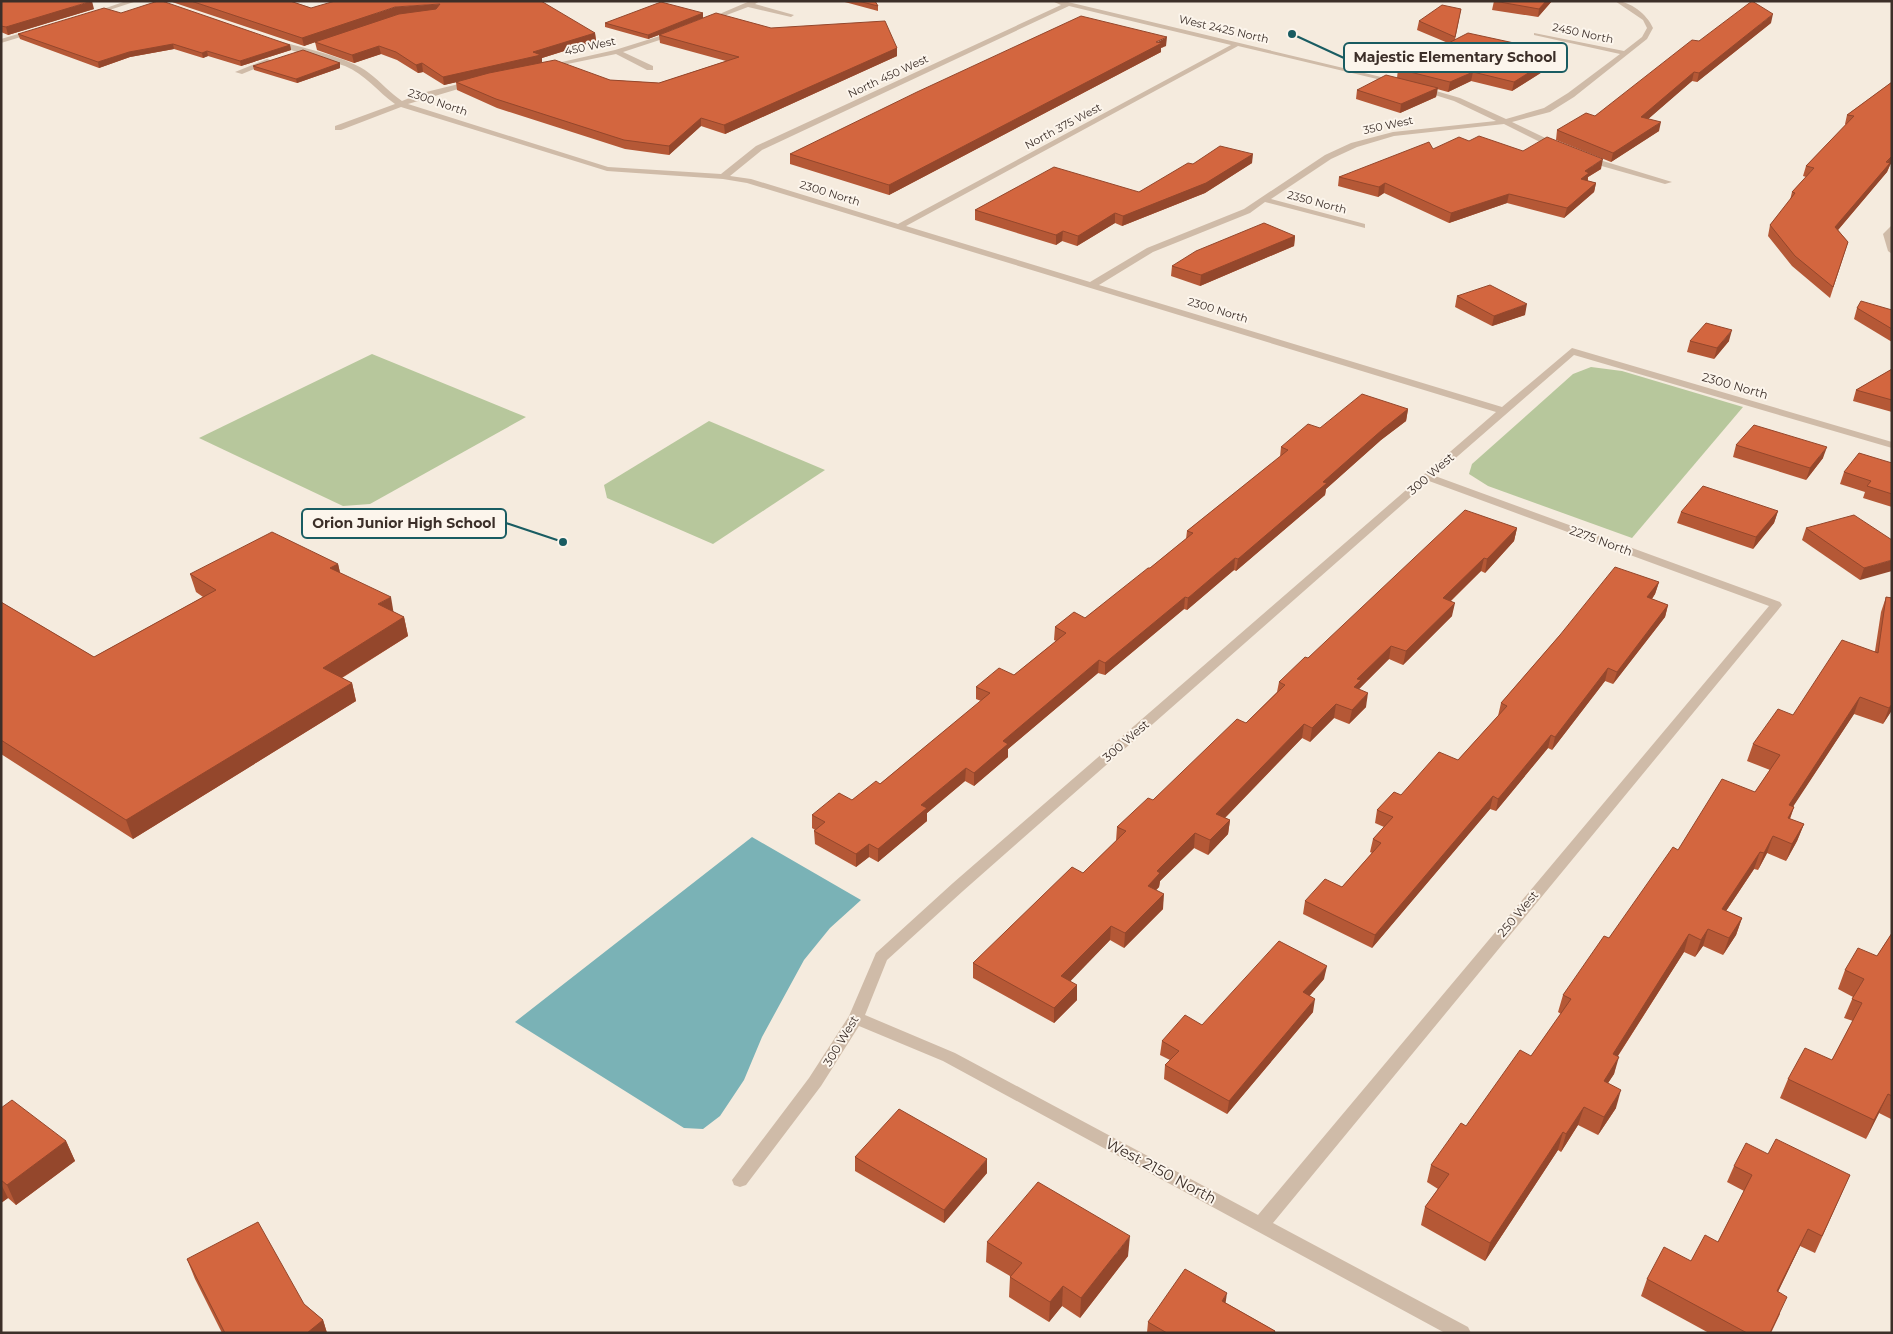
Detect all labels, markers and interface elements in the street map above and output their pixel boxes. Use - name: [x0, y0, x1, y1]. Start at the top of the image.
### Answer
- street label: West 2425 North: [1178, 12, 1270, 46]
- street label: 2450 North: [1551, 20, 1615, 46]
- street label: 450 West: [563, 34, 617, 58]
- callout: Majestic Elementary School: [1344, 43, 1567, 72]
- text: Majestic Elementary School: [1353, 48, 1557, 66]
- street label: North 450 West: [846, 51, 931, 101]
- street label: 2300 North: [406, 85, 470, 119]
- street label: North 375 West: [1022, 100, 1104, 152]
- street label: 350 West: [1362, 113, 1415, 137]
- street label: 2300 North: [798, 177, 862, 209]
- street label: 2350 North: [1286, 187, 1348, 217]
- street label: 2300 North: [1186, 294, 1250, 326]
- street label: 2300 North: [1700, 369, 1770, 402]
- street label: 300 West: [1404, 449, 1457, 498]
- callout: Orion Junior High School: [302, 509, 506, 538]
- text: Orion Junior High School: [312, 514, 496, 532]
- street label: 2275 North: [1568, 522, 1635, 559]
- street label: 300 West: [1099, 716, 1152, 765]
- street label: 250 West: [1494, 888, 1541, 940]
- street label: 300 West: [820, 1013, 862, 1069]
- street label: West 2150 North: [1103, 1133, 1220, 1208]

